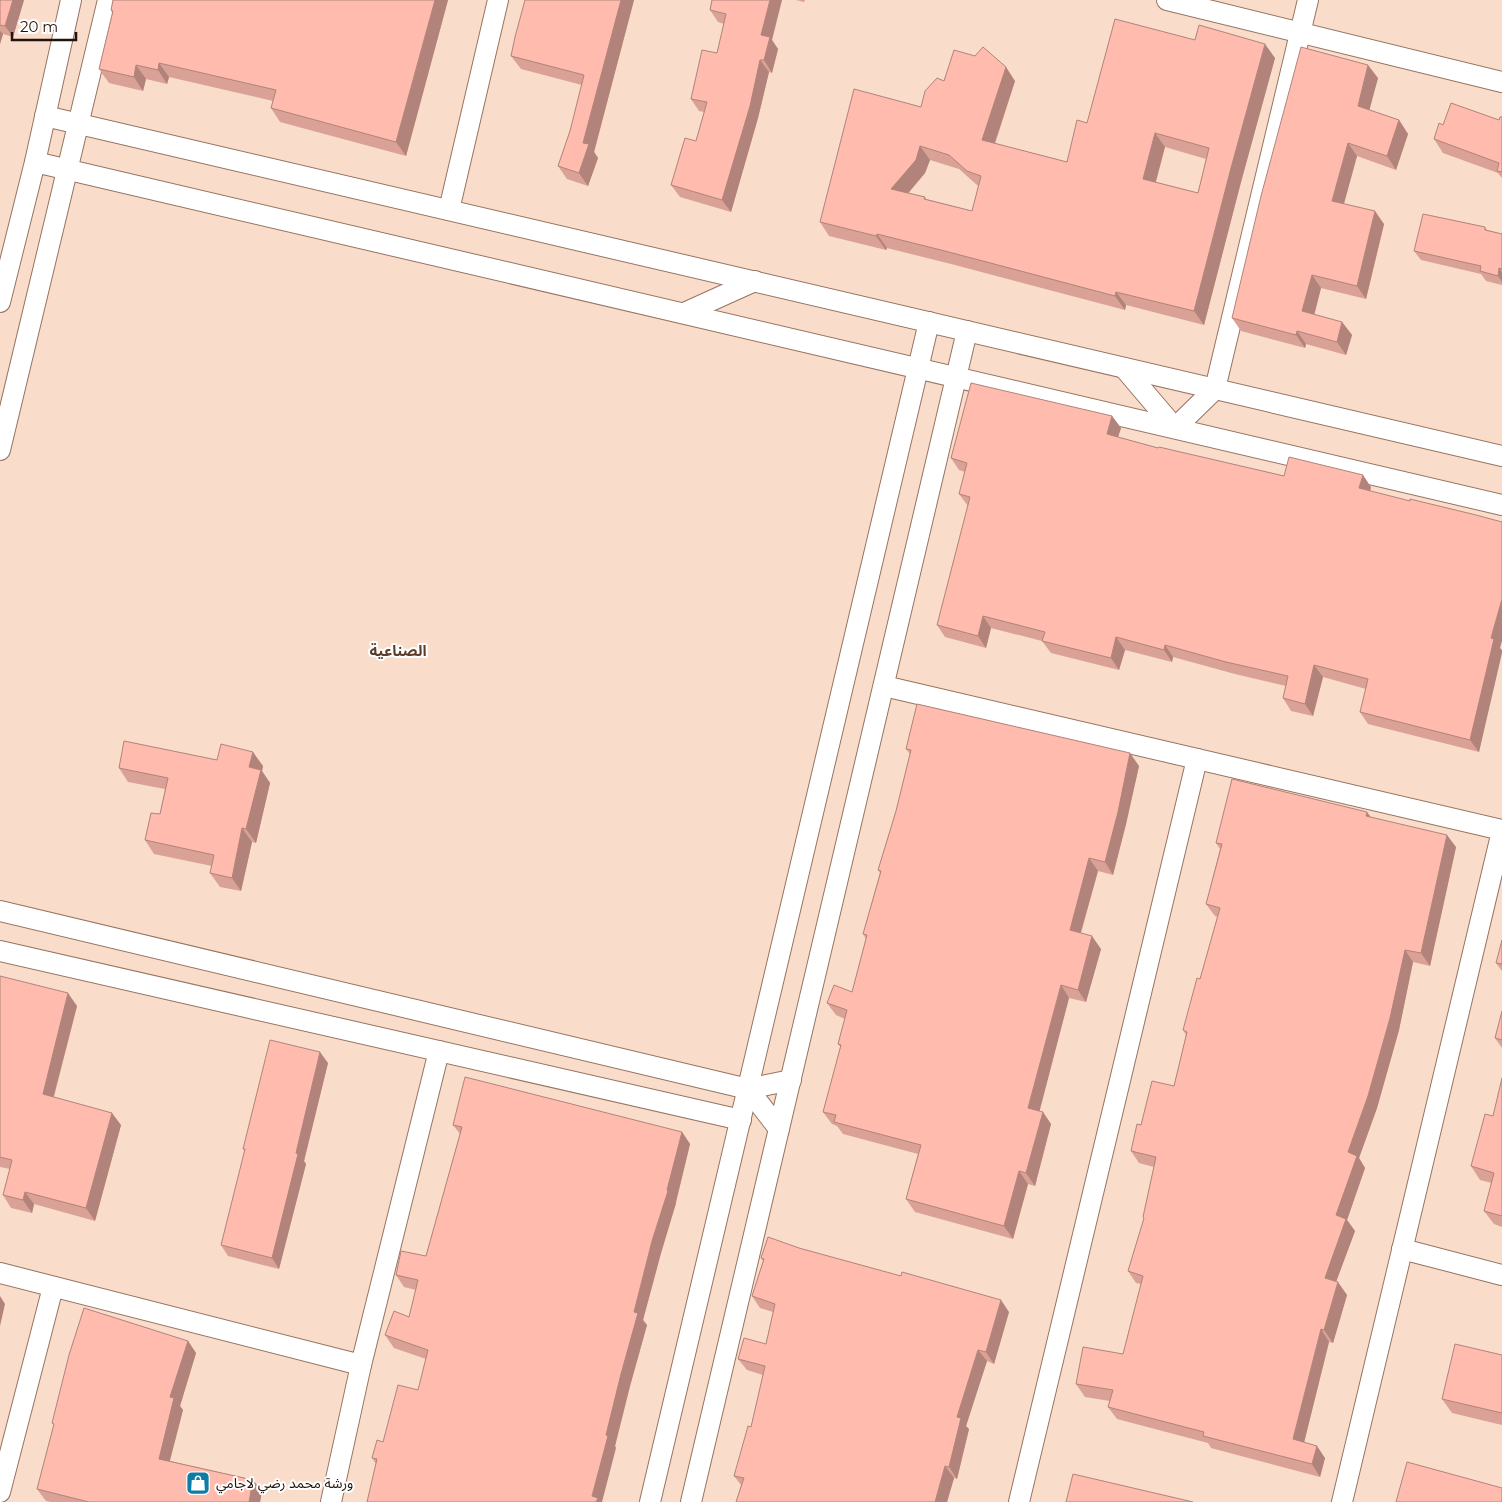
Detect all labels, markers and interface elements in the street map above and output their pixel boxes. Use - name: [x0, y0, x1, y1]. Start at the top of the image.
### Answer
- scale bar: [12, 10, 76, 42]
- text: 20 m: [20, 17, 58, 36]
- district label: الصناعية: [370, 641, 426, 660]
- shop icon: ورشة محمد رضي لاجامي: [185, 1470, 211, 1496]
- place label: ورشة محمد رضي لاجامي: [216, 1474, 353, 1494]

